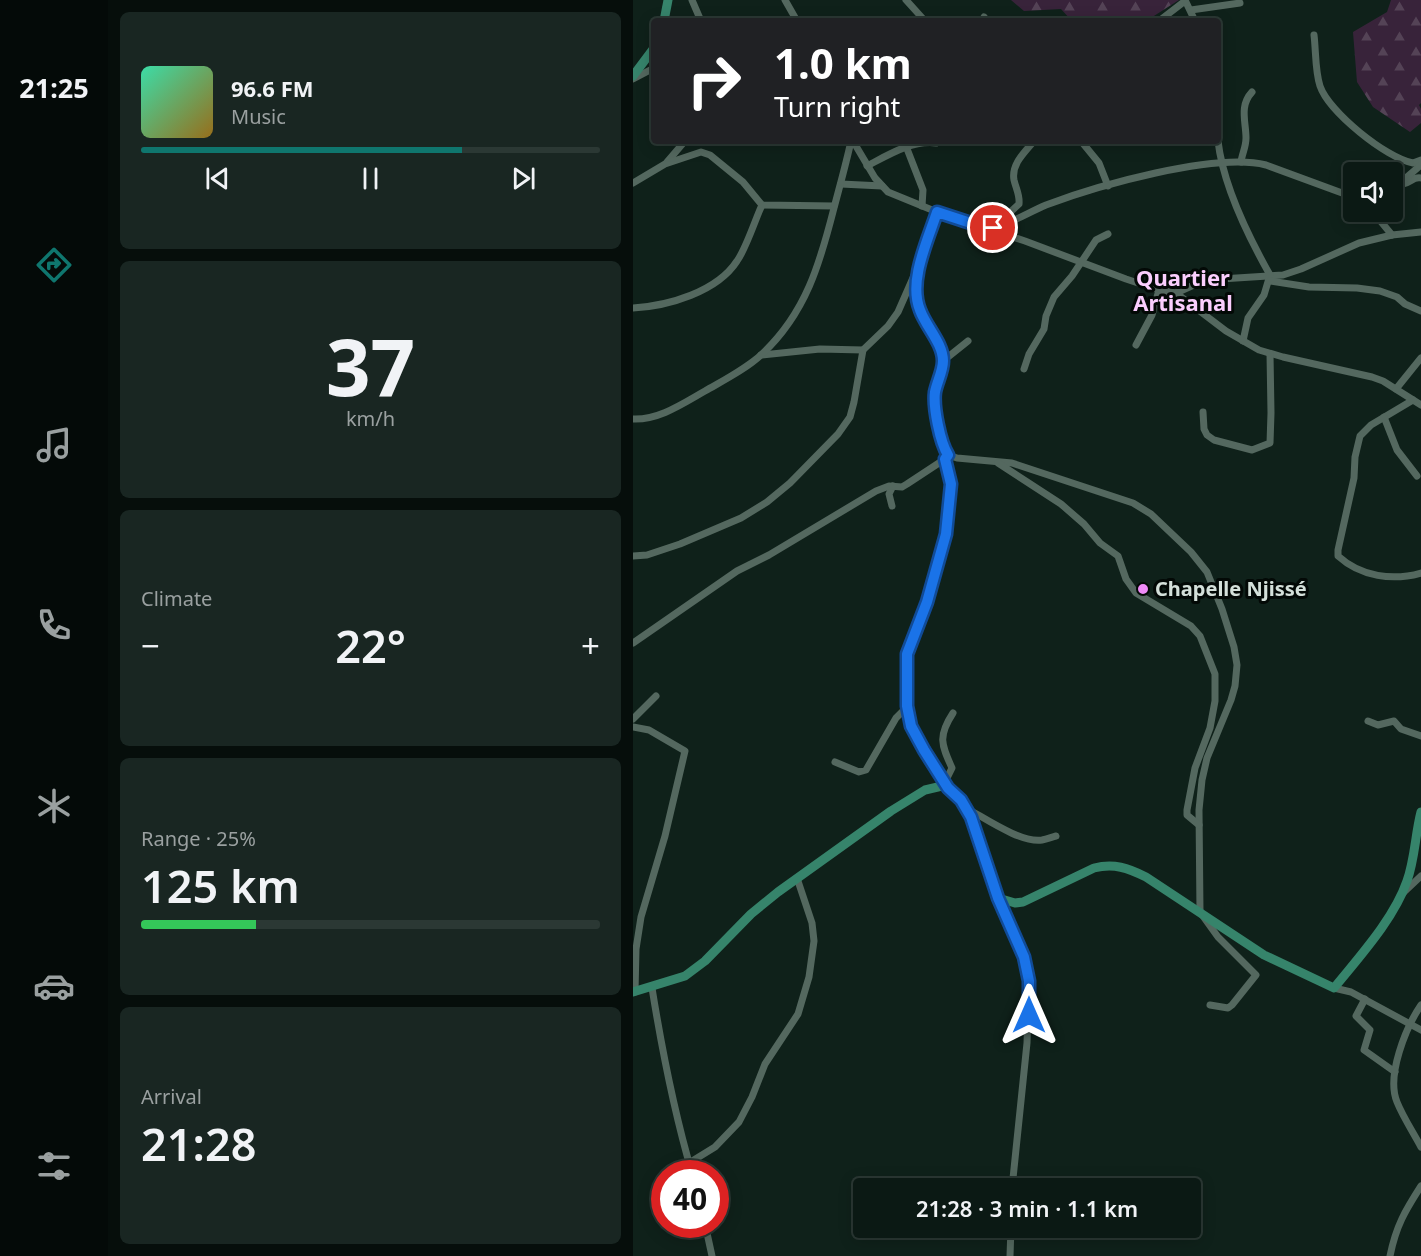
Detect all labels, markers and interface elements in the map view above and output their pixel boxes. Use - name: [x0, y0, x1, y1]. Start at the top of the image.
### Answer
- text: 1.0 km: [774, 34, 912, 91]
- icon: right: [675, 42, 753, 120]
- text: 21:25: [19, 69, 89, 106]
- text: 96.6 FM: [231, 73, 313, 103]
- text: Turn right: [774, 88, 900, 125]
- text: Music: [231, 103, 286, 130]
- icon: previous: [201, 162, 234, 195]
- icon: pause: [354, 162, 387, 195]
- icon: next: [507, 162, 540, 195]
- map controls: [1343, 162, 1403, 222]
- button: sound: [1343, 162, 1403, 222]
- pin: [967, 202, 1018, 253]
- icon: arrive: [976, 211, 1009, 244]
- icon: directions: [33, 244, 75, 286]
- district label: Quartier Artisanal: [1133, 262, 1233, 317]
- text: 37: [326, 313, 415, 419]
- text: km/h: [346, 405, 395, 432]
- icon: music: [33, 424, 75, 466]
- place label: Chapelle Njissé: [1155, 575, 1307, 602]
- marker: Chapelle Njissé: [1136, 582, 1150, 596]
- text: Climate: [141, 585, 212, 612]
- icon: phone: [33, 604, 75, 646]
- text: 22°: [335, 615, 406, 676]
- text: −: [141, 623, 160, 668]
- text: +: [581, 623, 600, 668]
- icon: climate: [33, 785, 75, 827]
- text: Range · 25%: [141, 825, 256, 852]
- text: 125 km: [141, 855, 300, 916]
- icon: car: [33, 965, 75, 1007]
- position arrow: [997, 983, 1061, 1047]
- text: Arrival: [141, 1083, 202, 1110]
- text: 21:28: [141, 1113, 256, 1174]
- icon: filters: [33, 1145, 75, 1187]
- speed limit sign: 40: [651, 1160, 729, 1238]
- text: 21:28 · 3 min · 1.1 km: [916, 1193, 1138, 1223]

